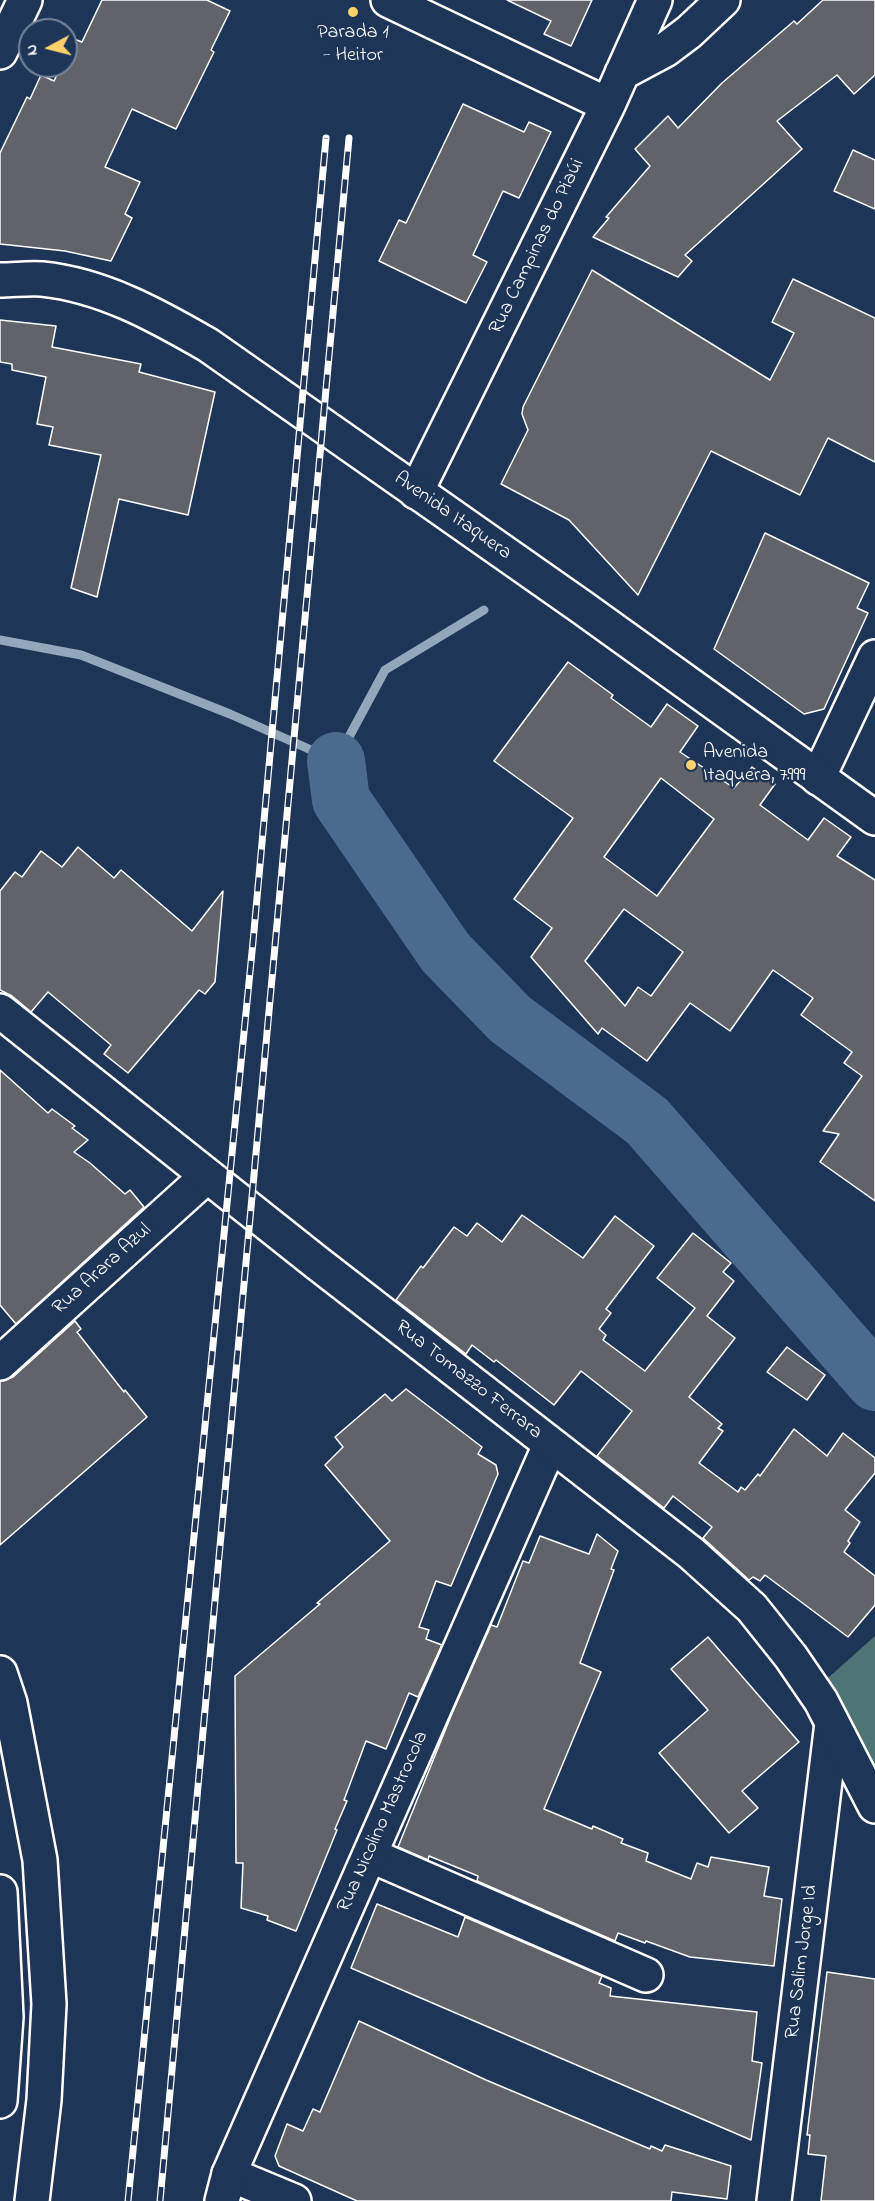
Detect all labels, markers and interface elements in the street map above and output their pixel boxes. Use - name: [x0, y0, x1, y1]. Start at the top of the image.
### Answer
- marker: Parada 1 - Heitor: [346, 5, 360, 19]
- north arrow: [18, 18, 78, 78]
- place label: Parada 1 - Heitor: [317, 22, 389, 69]
- text: N: [20, 43, 45, 57]
- street label: Rua Campinas do Piaúi: [485, 155, 591, 339]
- street label: Avenida Itaquera: [389, 468, 515, 566]
- place label: Avenida Itaquera, 7999: [703, 742, 806, 789]
- marker: Avenida Itaquera, 7999: [684, 758, 698, 772]
- street label: Rua Arara Azul: [49, 1219, 157, 1321]
- street label: Rua Tomazzo Ferrara: [390, 1316, 546, 1446]
- street label: Rua Nicolino Mastrocola: [333, 1728, 435, 1916]
- street label: Rua Salim Jorge Id: [782, 1884, 824, 2040]

